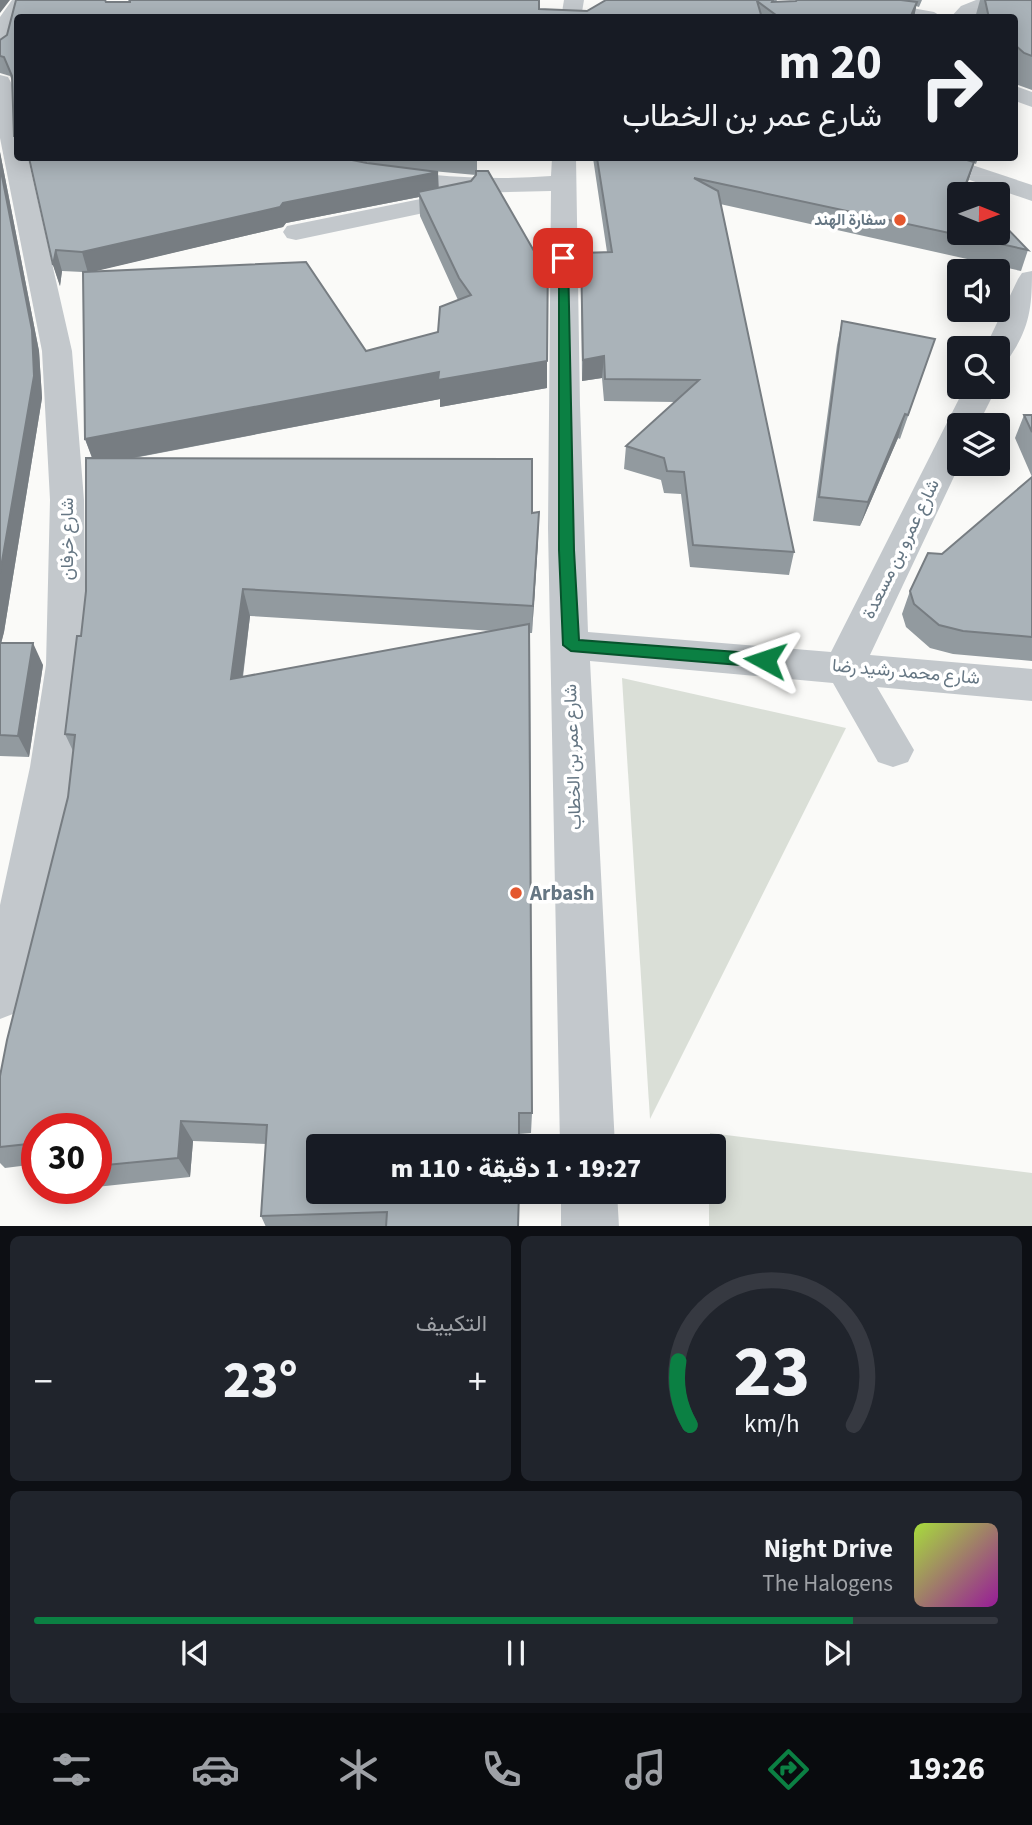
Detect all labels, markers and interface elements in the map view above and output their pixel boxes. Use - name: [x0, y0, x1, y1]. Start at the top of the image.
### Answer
- text: 20 m: [778, 28, 882, 98]
- icon: right: [906, 42, 997, 133]
- text: شارع عمر بن الخطاب: [622, 93, 882, 139]
- north arrow: [947, 182, 1010, 245]
- map controls: [947, 182, 1010, 476]
- place label: سفارة الهند: [814, 209, 886, 231]
- marker: سفارة الهند: [892, 212, 908, 228]
- pin: [533, 228, 593, 288]
- icon: arrive: [544, 239, 582, 277]
- button: sound: [947, 259, 1010, 322]
- button: search: [947, 336, 1010, 399]
- button: layers: [947, 413, 1010, 476]
- street label: شارع عمرو بن مسعدة: [856, 475, 946, 623]
- street label: شارع خرفان: [55, 498, 80, 580]
- position arrow: [728, 623, 802, 697]
- street label: شارع محمد رشيد رضا: [831, 653, 981, 691]
- street label: شارع عمر بن الخطاب: [558, 684, 588, 830]
- place label: Arbash: [529, 878, 595, 908]
- marker: Arbash: [508, 885, 524, 901]
- speed limit sign: 30: [21, 1113, 112, 1204]
- text: 19:27 · 1 دقيقة · 110 m: [391, 1150, 641, 1187]
- text: التكييف: [416, 1307, 487, 1340]
- text: 23: [733, 1320, 810, 1424]
- text: 23°: [223, 1344, 298, 1418]
- text: −: [34, 1355, 53, 1409]
- text: +: [468, 1355, 487, 1409]
- text: km/h: [744, 1405, 799, 1441]
- text: Night Drive: [764, 1530, 893, 1567]
- text: The Halogens: [762, 1567, 893, 1600]
- icon: previous: [176, 1634, 214, 1672]
- icon: pause: [497, 1634, 535, 1672]
- icon: next: [818, 1634, 856, 1672]
- icon: filters: [47, 1745, 96, 1794]
- icon: car: [191, 1745, 240, 1794]
- icon: climate: [334, 1745, 383, 1794]
- icon: phone: [477, 1745, 526, 1794]
- icon: music: [621, 1745, 670, 1794]
- icon: directions: [764, 1745, 813, 1794]
- text: 19:26: [908, 1746, 985, 1792]

